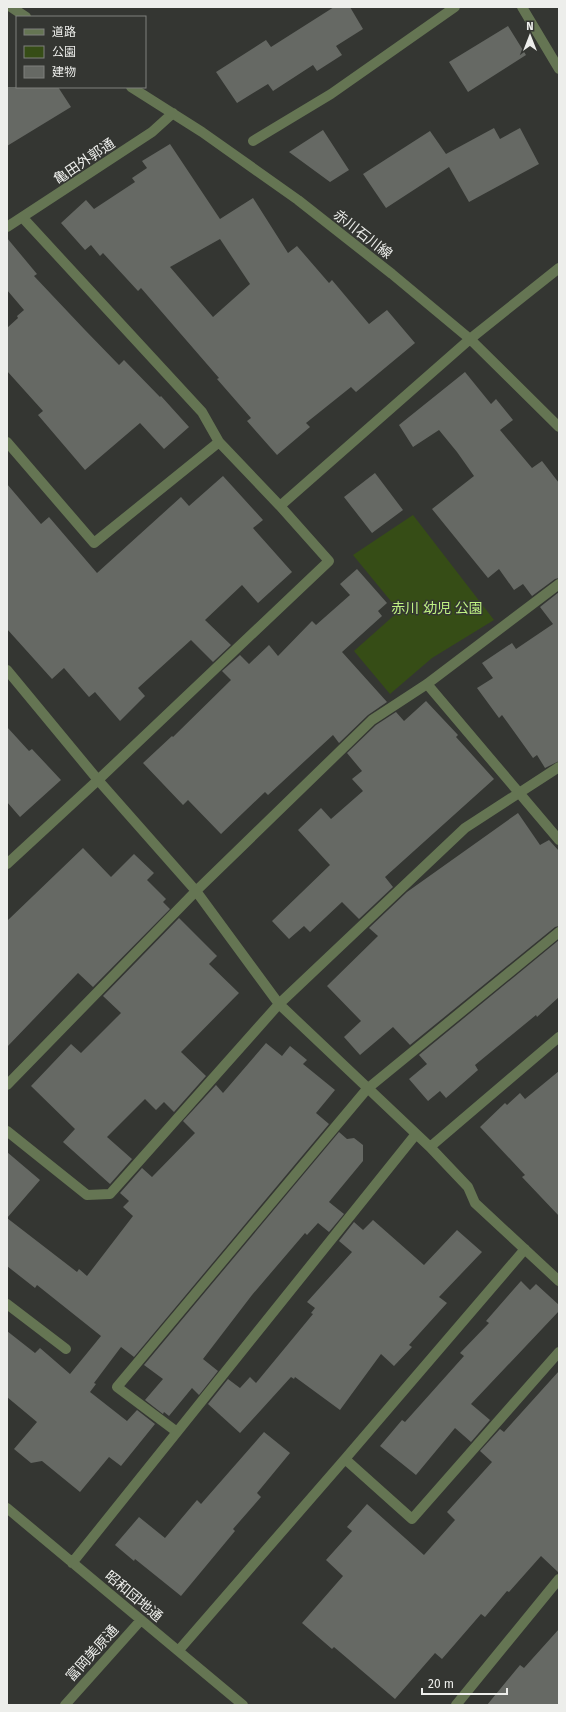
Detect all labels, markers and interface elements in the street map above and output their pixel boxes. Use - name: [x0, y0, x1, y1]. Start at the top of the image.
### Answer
- legend: [16, 16, 146, 88]
- north arrow: [510, 16, 550, 56]
- text: N: [526, 20, 534, 33]
- text: 道路: [52, 25, 76, 39]
- text: 公園: [52, 45, 76, 59]
- text: 建物: [52, 65, 76, 79]
- street label: 亀田外郭通: [51, 135, 118, 188]
- street label: 赤川石川線: [330, 206, 396, 263]
- park label: 赤川 幼児 公園: [391, 600, 483, 617]
- street label: 昭和団地通: [101, 1567, 166, 1625]
- street label: 富岡美原通: [63, 1622, 122, 1685]
- scale bar: [422, 1670, 507, 1696]
- text: 20 m: [428, 1677, 454, 1691]

